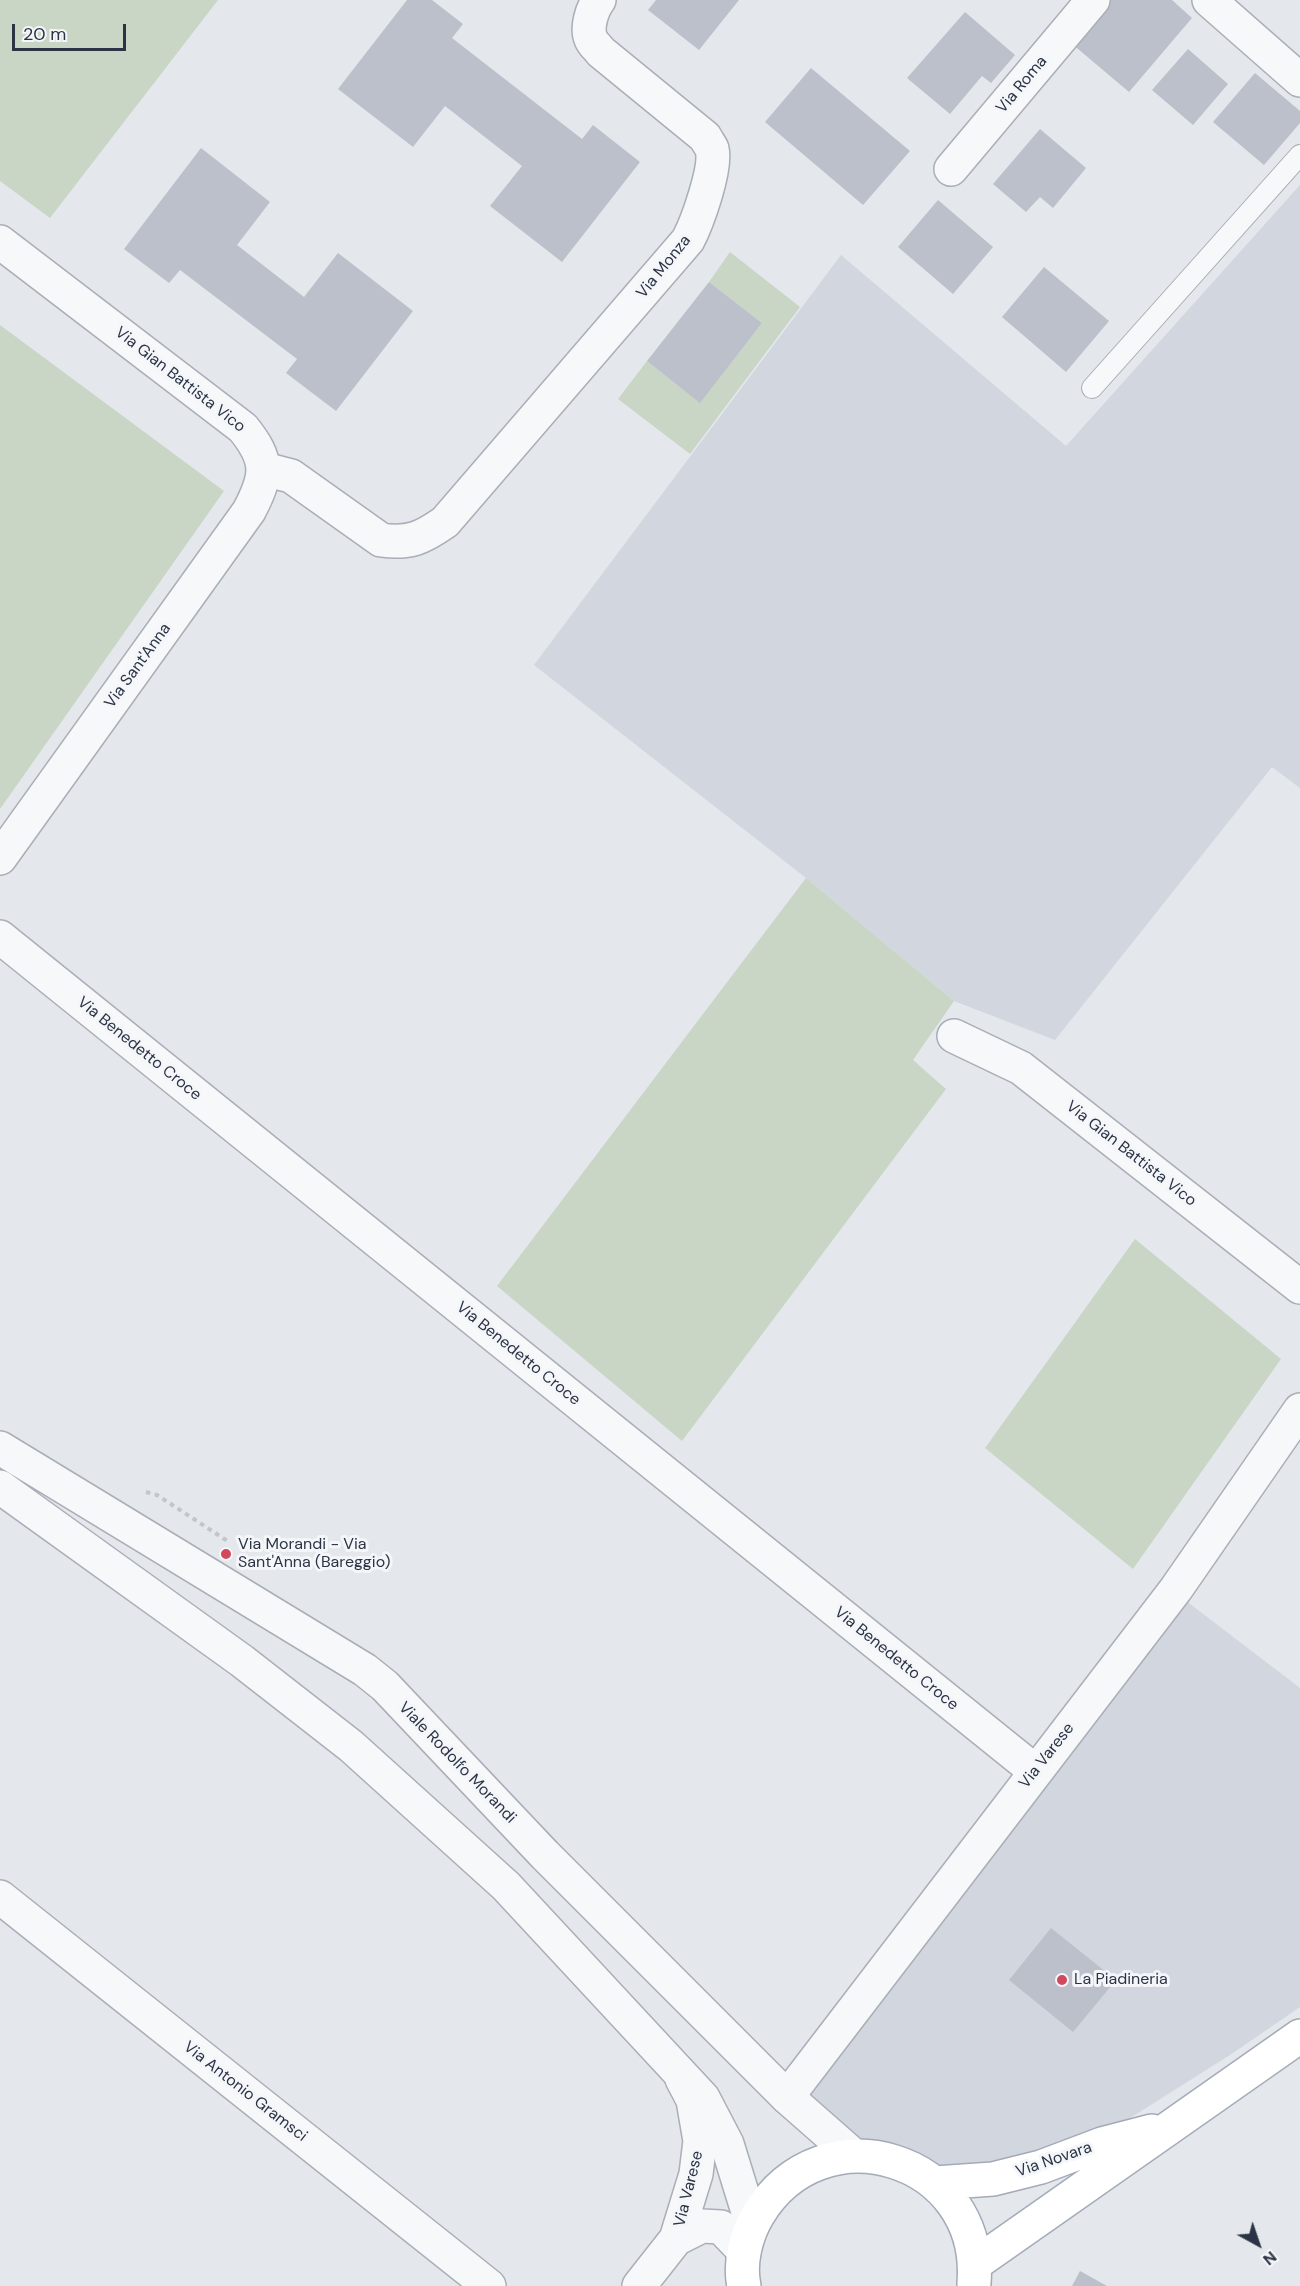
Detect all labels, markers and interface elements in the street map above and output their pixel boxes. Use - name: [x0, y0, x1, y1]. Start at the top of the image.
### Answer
- scale bar: [15, 12, 129, 50]
- text: 20 m: [23, 22, 66, 46]
- street label: Via Roma: [992, 52, 1052, 118]
- street label: Via Monza: [633, 232, 695, 302]
- street label: Via Gian Battista Vico: [111, 323, 249, 437]
- street label: Via Sant'Anna: [101, 620, 175, 712]
- street label: Via Benedetto Croce: [73, 993, 205, 1105]
- street label: Via Gian Battista Vico: [1062, 1097, 1200, 1211]
- street label: Via Benedetto Croce: [452, 1298, 584, 1410]
- place label: Via Morandi - Via Sant'Anna (Bareggio): [238, 1535, 390, 1573]
- marker: Via Morandi - Via Sant'Anna (Bareggio): [219, 1547, 233, 1561]
- street label: Via Benedetto Croce: [830, 1603, 962, 1715]
- street label: Viale Rodolfo Morandi: [394, 1698, 520, 1828]
- street label: Via Varese: [1015, 1719, 1079, 1793]
- place label: La Piadineria: [1074, 1970, 1168, 1990]
- marker: La Piadineria: [1055, 1973, 1069, 1987]
- street label: Via Antonio Gramsci: [179, 2038, 311, 2146]
- street label: Via Novara: [1014, 2138, 1094, 2182]
- street label: Via Varese: [670, 2149, 708, 2229]
- north arrow: [1228, 2214, 1288, 2274]
- text: N: [1259, 2246, 1281, 2270]

